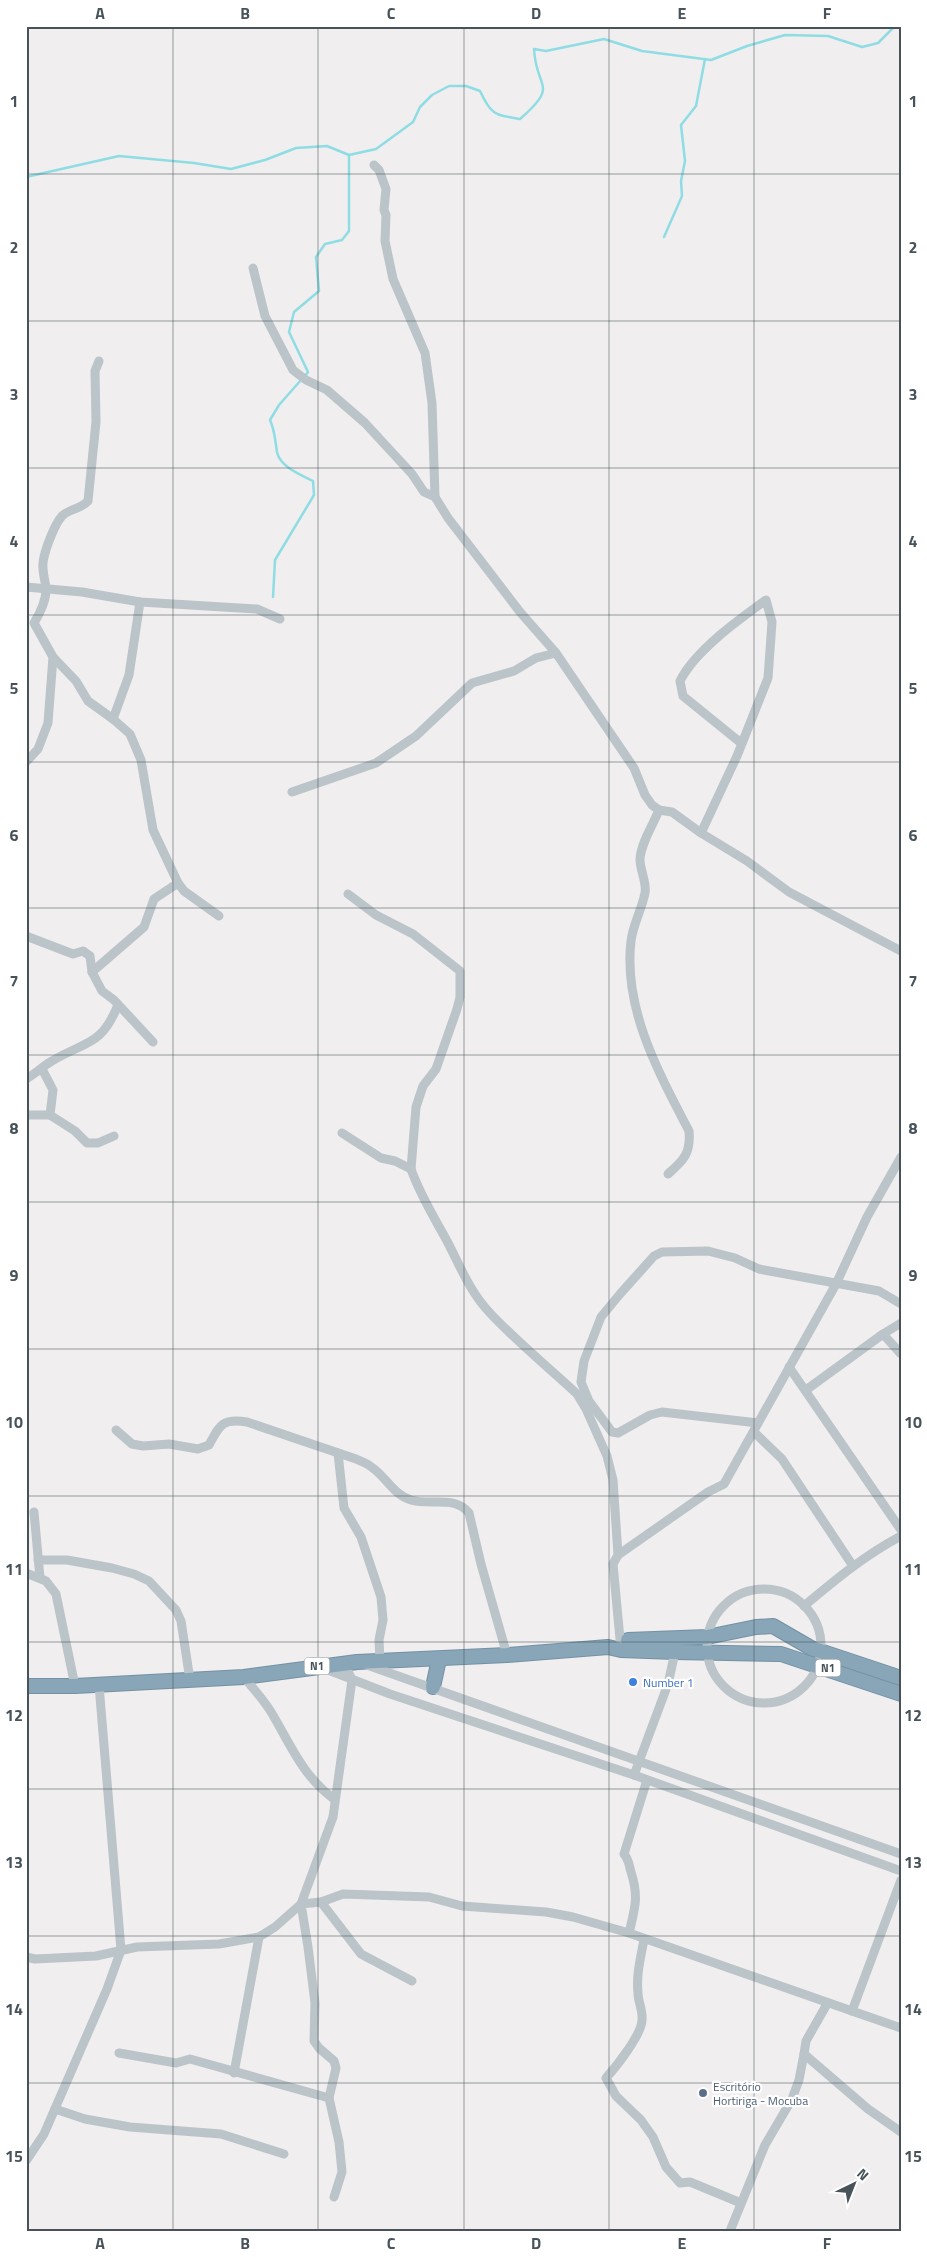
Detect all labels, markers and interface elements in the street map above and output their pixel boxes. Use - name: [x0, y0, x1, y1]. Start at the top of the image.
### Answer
- text: A: [95, 1, 105, 25]
- text: B: [240, 1, 250, 25]
- text: C: [387, 1, 396, 25]
- text: D: [531, 1, 541, 25]
- text: E: [678, 1, 687, 25]
- text: F: [823, 1, 832, 25]
- text: 1: [10, 89, 18, 113]
- text: 1: [909, 89, 917, 113]
- text: 2: [10, 235, 18, 259]
- text: 2: [909, 235, 917, 259]
- text: 3: [10, 382, 18, 406]
- text: 3: [909, 382, 917, 406]
- text: 4: [10, 529, 19, 553]
- text: 4: [909, 529, 918, 553]
- text: 5: [10, 676, 19, 700]
- text: 5: [909, 676, 918, 700]
- text: 6: [10, 823, 19, 847]
- text: 6: [909, 823, 918, 847]
- text: 7: [10, 969, 18, 993]
- text: 7: [909, 969, 917, 993]
- text: 8: [10, 1116, 19, 1140]
- text: 8: [909, 1116, 918, 1140]
- text: 9: [10, 1263, 19, 1287]
- text: 9: [909, 1263, 918, 1287]
- text: 10: [5, 1410, 23, 1434]
- text: 10: [904, 1410, 922, 1434]
- text: 11: [5, 1557, 23, 1581]
- text: 11: [904, 1557, 922, 1581]
- road number: N1: [304, 1658, 330, 1674]
- road number: N1: [816, 1660, 840, 1676]
- place label: Number 1: [643, 1673, 693, 1692]
- marker: Number 1: [627, 1676, 639, 1688]
- text: 12: [5, 1703, 23, 1727]
- text: 12: [904, 1703, 922, 1727]
- text: 13: [5, 1850, 23, 1874]
- text: 13: [904, 1850, 922, 1874]
- text: 14: [5, 1997, 23, 2021]
- text: 14: [904, 1997, 922, 2021]
- place label: Escritório Hortiriga - Mocuba: [713, 2077, 808, 2110]
- marker: Escritório Hortiriga - Mocuba: [697, 2087, 709, 2099]
- text: 15: [5, 2144, 23, 2168]
- text: 15: [904, 2144, 922, 2168]
- north arrow: [830, 2160, 880, 2210]
- text: N: [852, 2163, 874, 2185]
- text: A: [95, 2231, 105, 2255]
- text: B: [240, 2231, 250, 2255]
- text: C: [387, 2231, 396, 2255]
- text: D: [531, 2231, 541, 2255]
- text: E: [678, 2231, 687, 2255]
- text: F: [823, 2231, 832, 2255]

